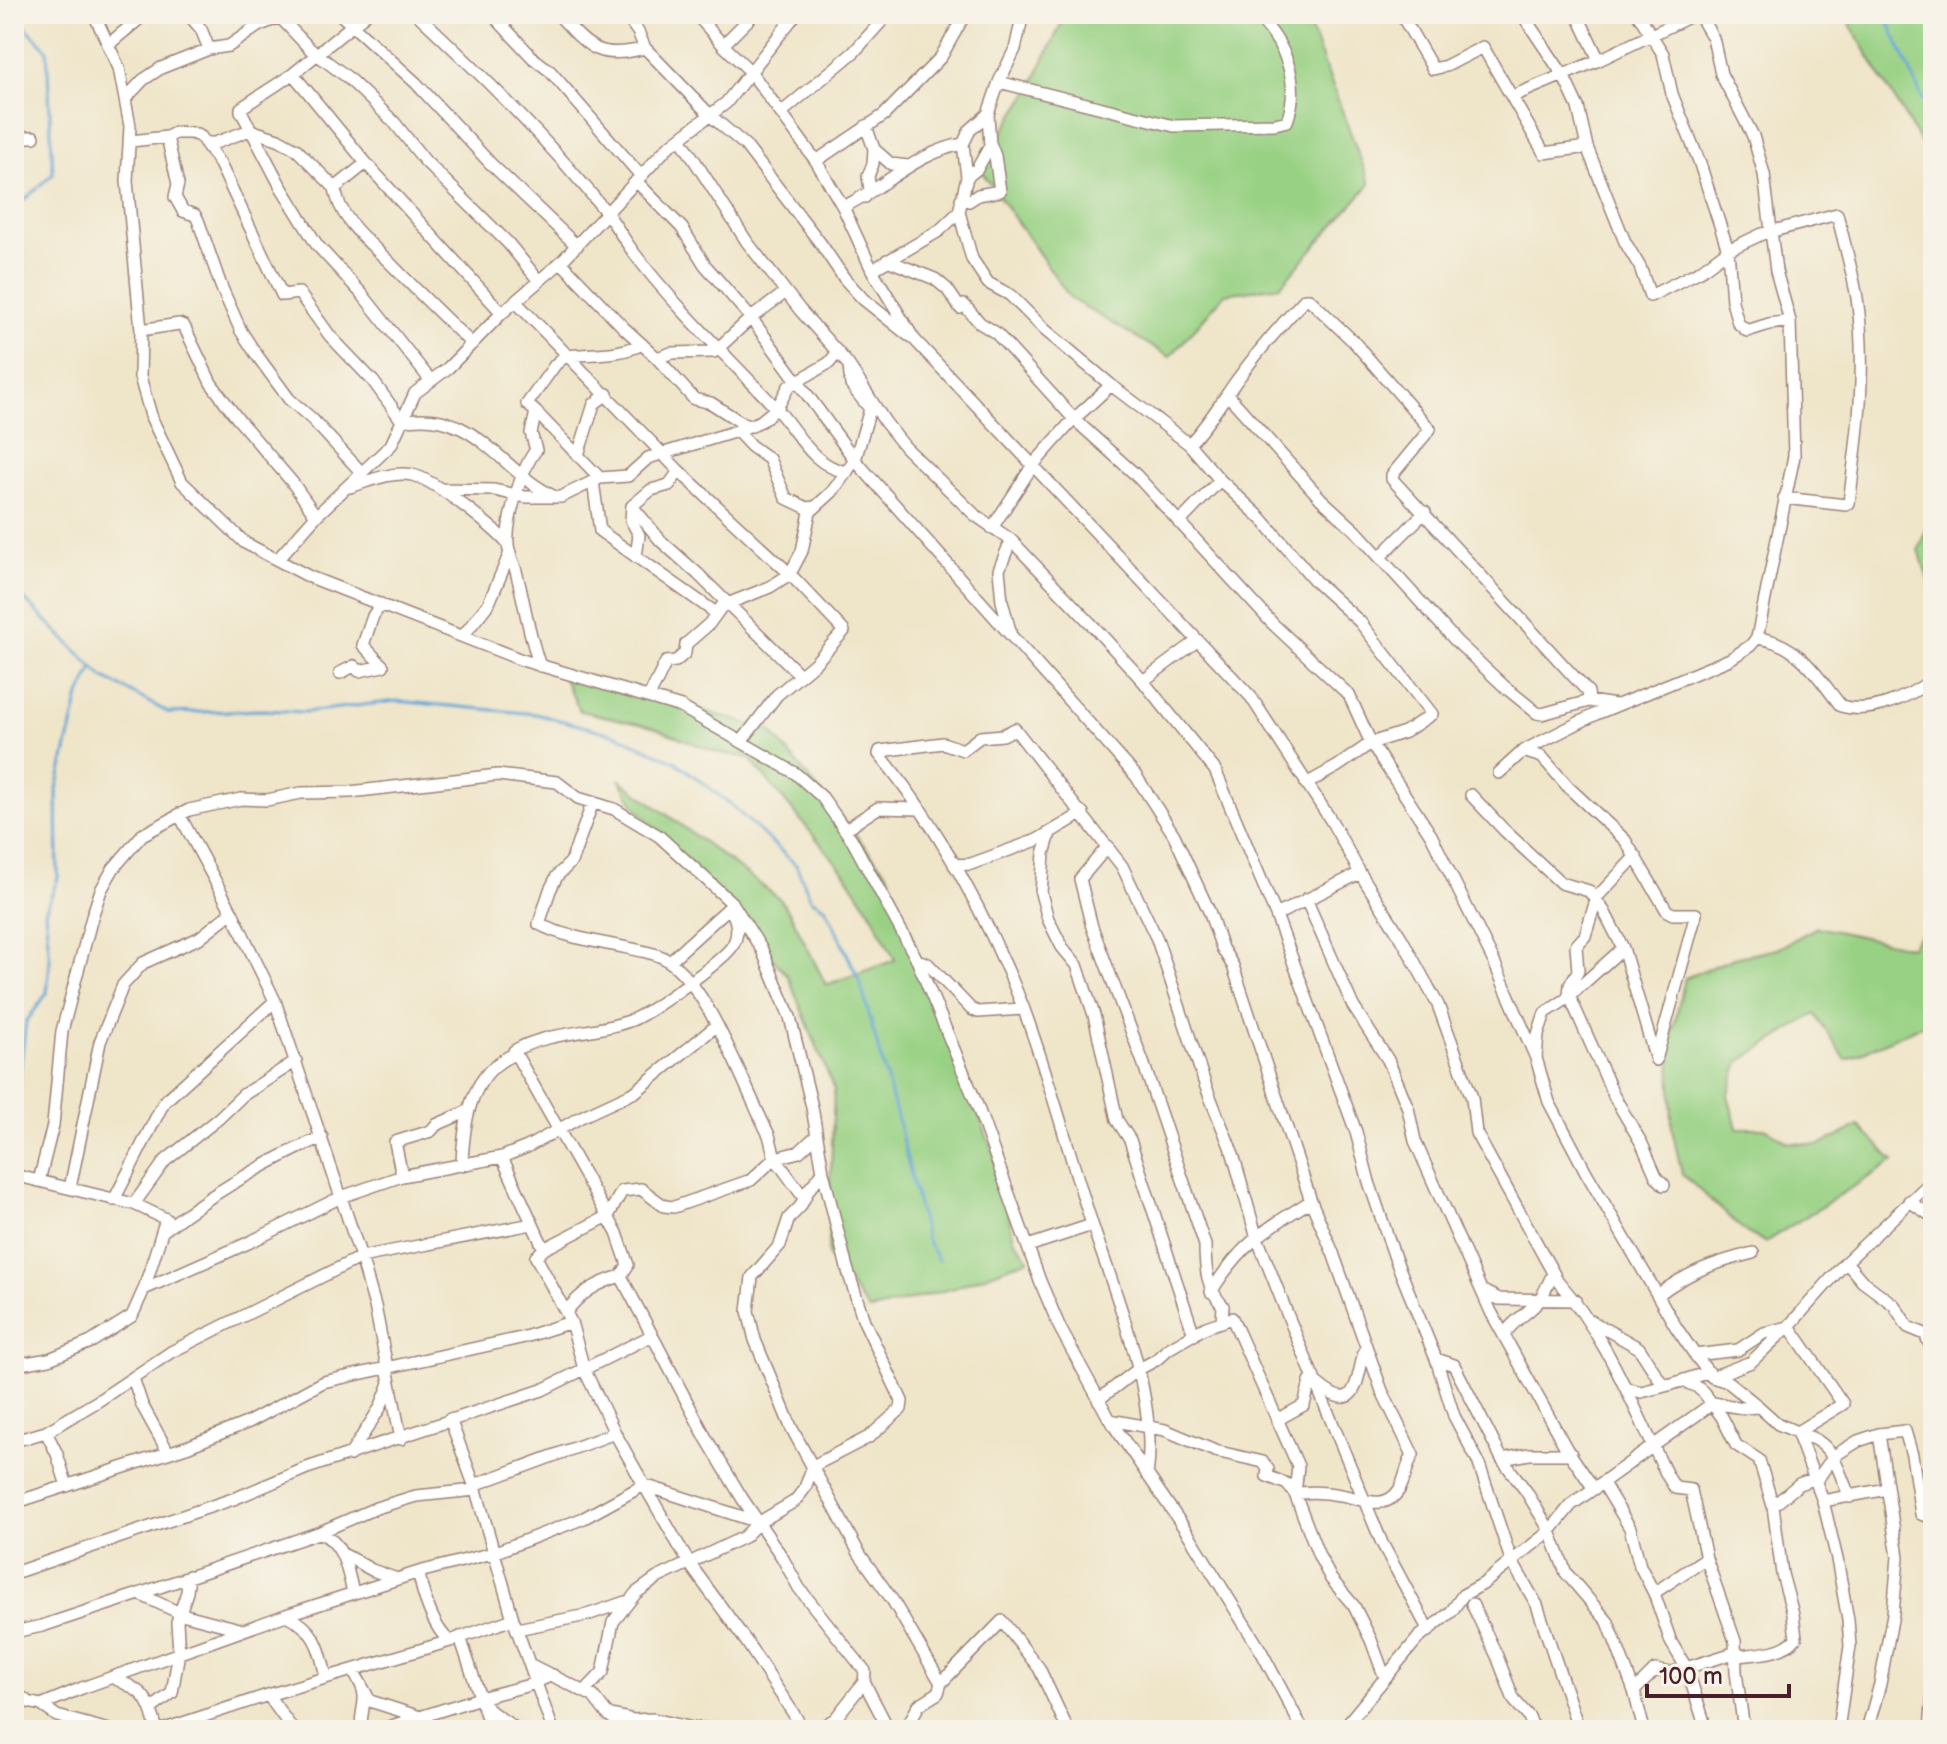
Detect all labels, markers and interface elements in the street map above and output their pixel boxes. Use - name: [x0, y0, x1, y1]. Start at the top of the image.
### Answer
- scale bar: [1647, 1648, 1789, 1698]
- text: 100 m: [1659, 1662, 1723, 1691]

